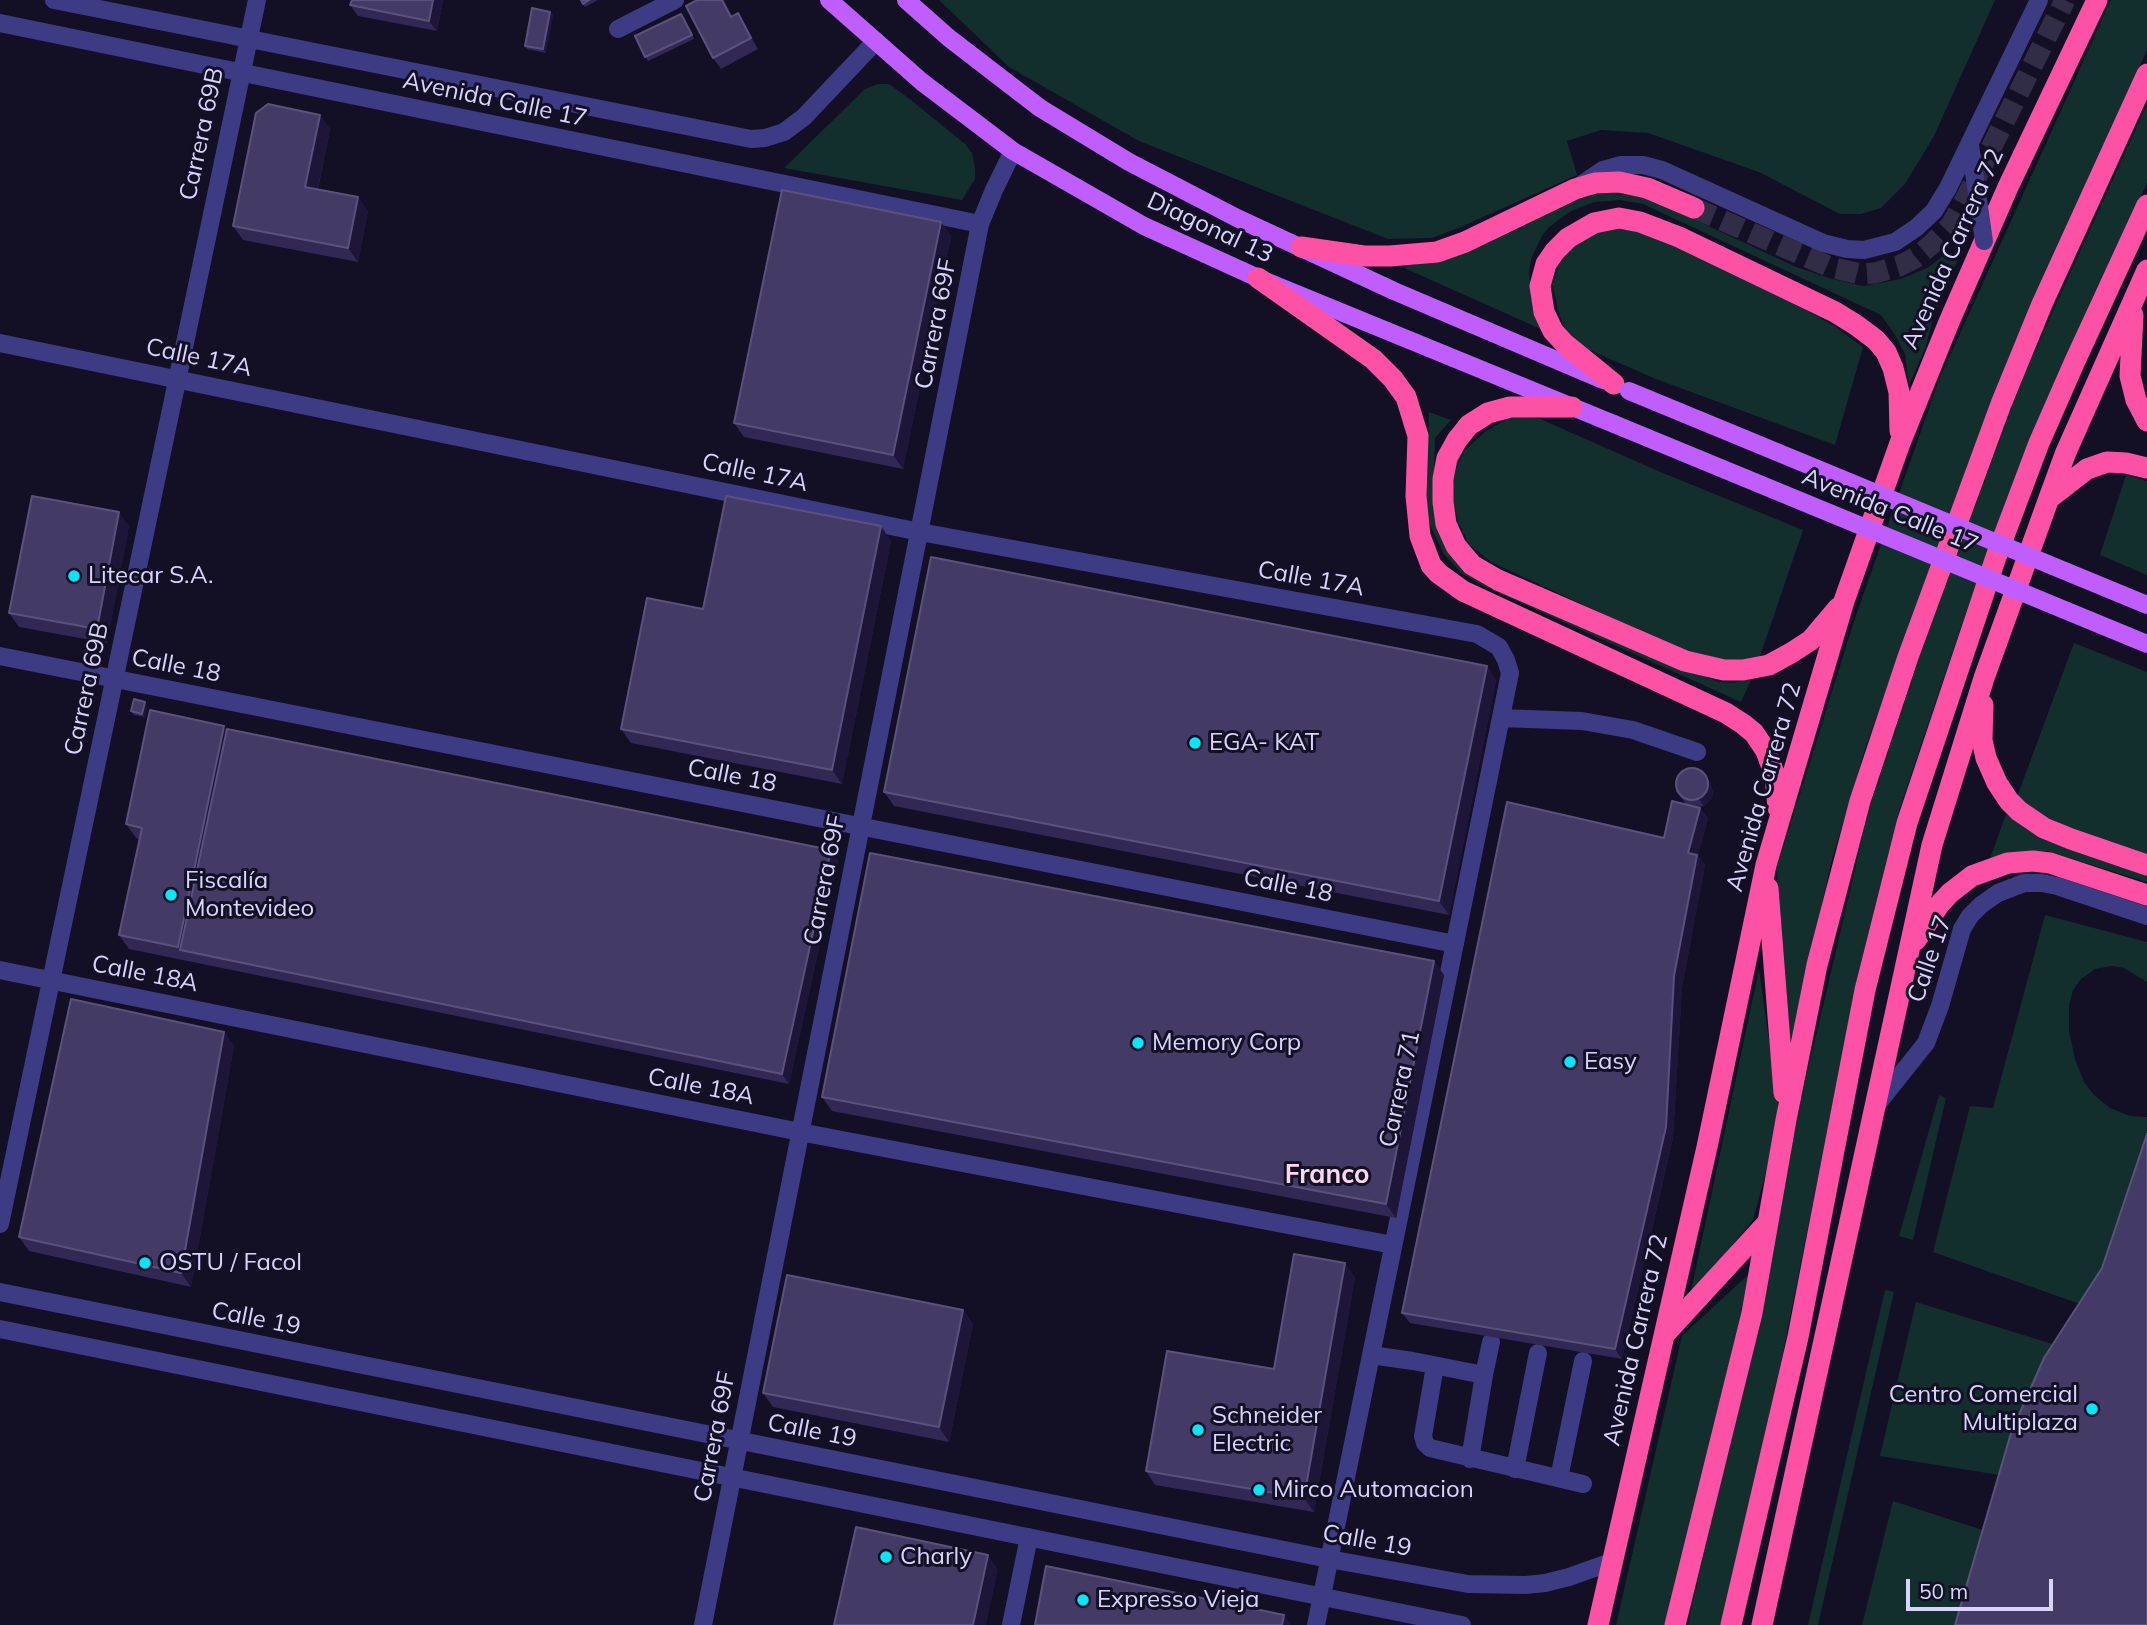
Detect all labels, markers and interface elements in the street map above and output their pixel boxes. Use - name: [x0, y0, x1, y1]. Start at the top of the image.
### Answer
- street label: Carrera 69B: [174, 65, 230, 203]
- street label: Avenida Calle 17: [400, 66, 590, 134]
- street label: Avenida Carrera 72: [1896, 144, 2010, 354]
- street label: Diagonal 13: [1143, 186, 1277, 270]
- street label: Carrera 69F: [909, 256, 963, 392]
- street label: Calle 17A: [143, 333, 255, 383]
- street label: Calle 17A: [699, 448, 811, 498]
- street label: Avenida Calle 17: [1798, 463, 1982, 559]
- street label: Calle 17A: [1256, 555, 1366, 603]
- place label: Litecar S.A.: [88, 562, 214, 590]
- marker: Litecar S.A.: [66, 568, 82, 584]
- street label: Carrera 69B: [59, 620, 115, 758]
- street label: Calle 18: [129, 643, 223, 689]
- street label: Avenida Carrera 72: [1720, 679, 1808, 895]
- place label: EGA- KAT: [1209, 729, 1319, 757]
- marker: EGA- KAT: [1187, 735, 1203, 751]
- street label: Calle 18: [685, 753, 779, 799]
- street label: Carrera 69F: [798, 812, 852, 948]
- street label: Calle 18: [1241, 863, 1335, 909]
- place label: Fiscalía Montevideo: [185, 867, 314, 923]
- marker: Fiscalía Montevideo: [163, 887, 179, 903]
- street label: Calle 17: [1902, 912, 1958, 1006]
- street label: Calle 18A: [89, 950, 201, 998]
- street label: Carrera 71: [1374, 1028, 1426, 1150]
- place label: Memory Corp: [1152, 1029, 1301, 1057]
- marker: Memory Corp: [1130, 1035, 1146, 1051]
- place label: Easy: [1584, 1048, 1637, 1076]
- marker: Easy: [1562, 1054, 1578, 1070]
- street label: Calle 18A: [645, 1063, 757, 1111]
- district label: Franco: [1285, 1159, 1369, 1191]
- street label: Avenida Carrera 72: [1598, 1231, 1674, 1449]
- place label: OSTU / Facol: [159, 1249, 302, 1277]
- marker: OSTU / Facol: [137, 1255, 153, 1271]
- street label: Calle 19: [209, 1296, 303, 1342]
- street label: Carrera 69F: [688, 1369, 742, 1505]
- place label: Centro Comercial Multiplaza: [1889, 1381, 2078, 1437]
- marker: Centro Comercial Multiplaza: [2084, 1401, 2100, 1417]
- place label: Schneider Electric: [1212, 1402, 1322, 1458]
- street label: Calle 19: [765, 1408, 859, 1454]
- marker: Schneider Electric: [1190, 1422, 1206, 1438]
- place label: Mirco Automacion: [1273, 1476, 1474, 1504]
- marker: Mirco Automacion: [1251, 1482, 1267, 1498]
- street label: Calle 19: [1320, 1519, 1414, 1563]
- place label: Charly: [900, 1543, 972, 1571]
- marker: Charly: [878, 1549, 894, 1565]
- scale bar: [1909, 1566, 2056, 1610]
- text: 50 m: [1919, 1578, 1968, 1604]
- place label: Expresso Vieja: [1097, 1586, 1259, 1614]
- marker: Expresso Vieja: [1075, 1592, 1091, 1608]

